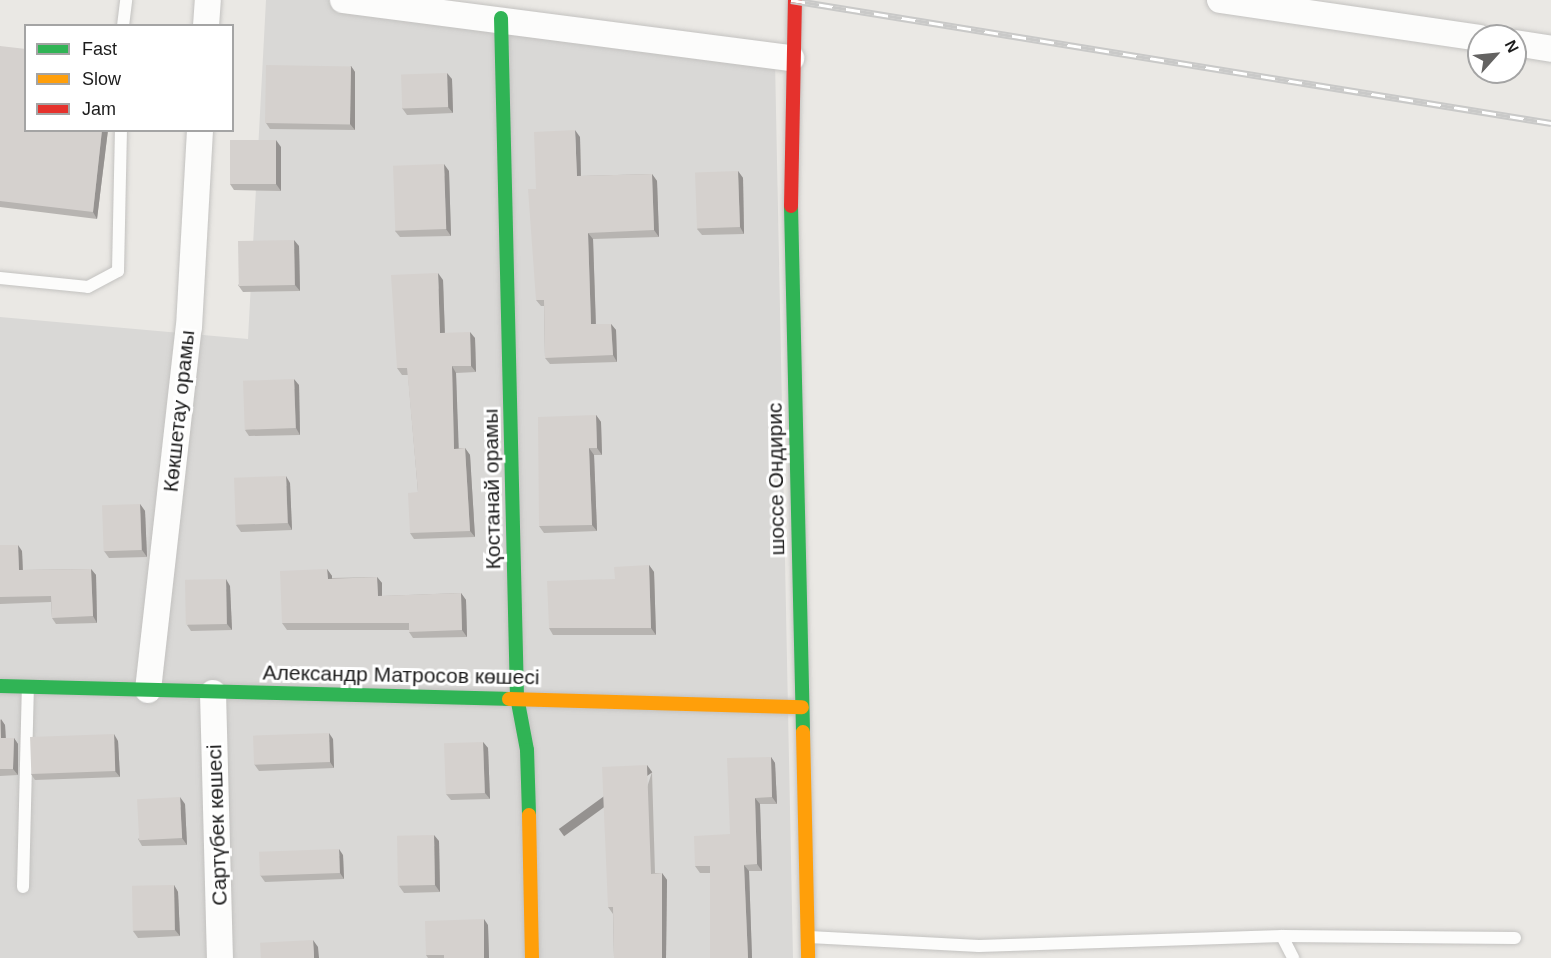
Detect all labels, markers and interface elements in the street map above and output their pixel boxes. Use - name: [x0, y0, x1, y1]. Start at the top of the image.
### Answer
- legend: [24, 24, 234, 132]
- north arrow: [1467, 24, 1527, 84]
- text: N: [1502, 37, 1522, 56]
- text: Fast: [82, 39, 117, 59]
- text: Slow: [82, 69, 121, 89]
- text: Jam: [82, 99, 116, 119]
- street label: Көкшетау орамы: [158, 329, 200, 493]
- street label: шоссе Ондирис: [762, 402, 790, 556]
- street label: Қостанай орамы: [478, 408, 506, 570]
- street label: Александр Матросов көшесі: [262, 660, 540, 690]
- street label: Сартүбек көшесі: [202, 744, 232, 906]

